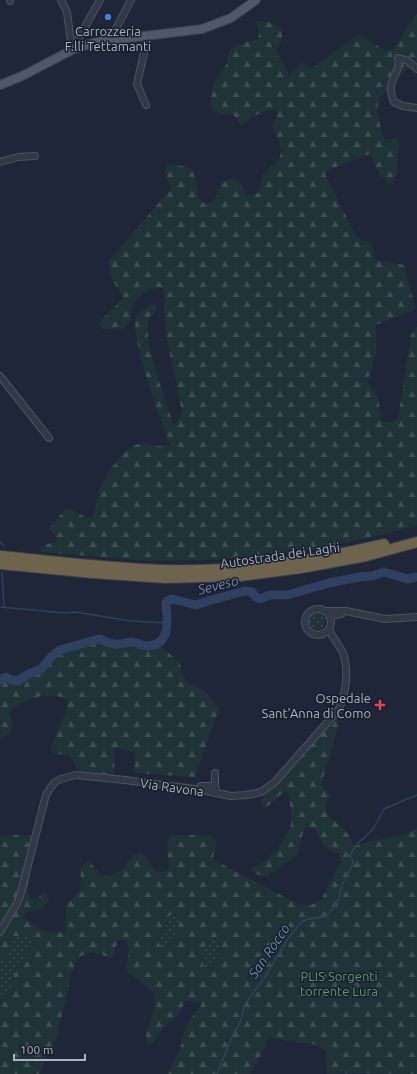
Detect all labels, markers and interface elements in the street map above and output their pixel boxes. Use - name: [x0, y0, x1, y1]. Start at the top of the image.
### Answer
- marker: Carrozzeria F.lli Tettamanti: [103, 12, 113, 22]
- place label: Carrozzeria F.lli Tettamanti: [65, 24, 151, 53]
- street label: Autostrada dei Laghi: [219, 540, 341, 570]
- water label: Seveso: [195, 572, 240, 598]
- place label: Ospedale Sant'Anna di Como: [262, 691, 371, 720]
- marker: Ospedale Sant'Anna di Como: [374, 699, 386, 711]
- street label: Via Ravona: [139, 776, 205, 798]
- water label: San Rocco: [244, 920, 293, 982]
- park label: PLIS Sorgenti torrente Lura: [300, 969, 378, 998]
- scale bar: [14, 1036, 85, 1062]
- text: 100 m: [20, 1043, 53, 1056]

